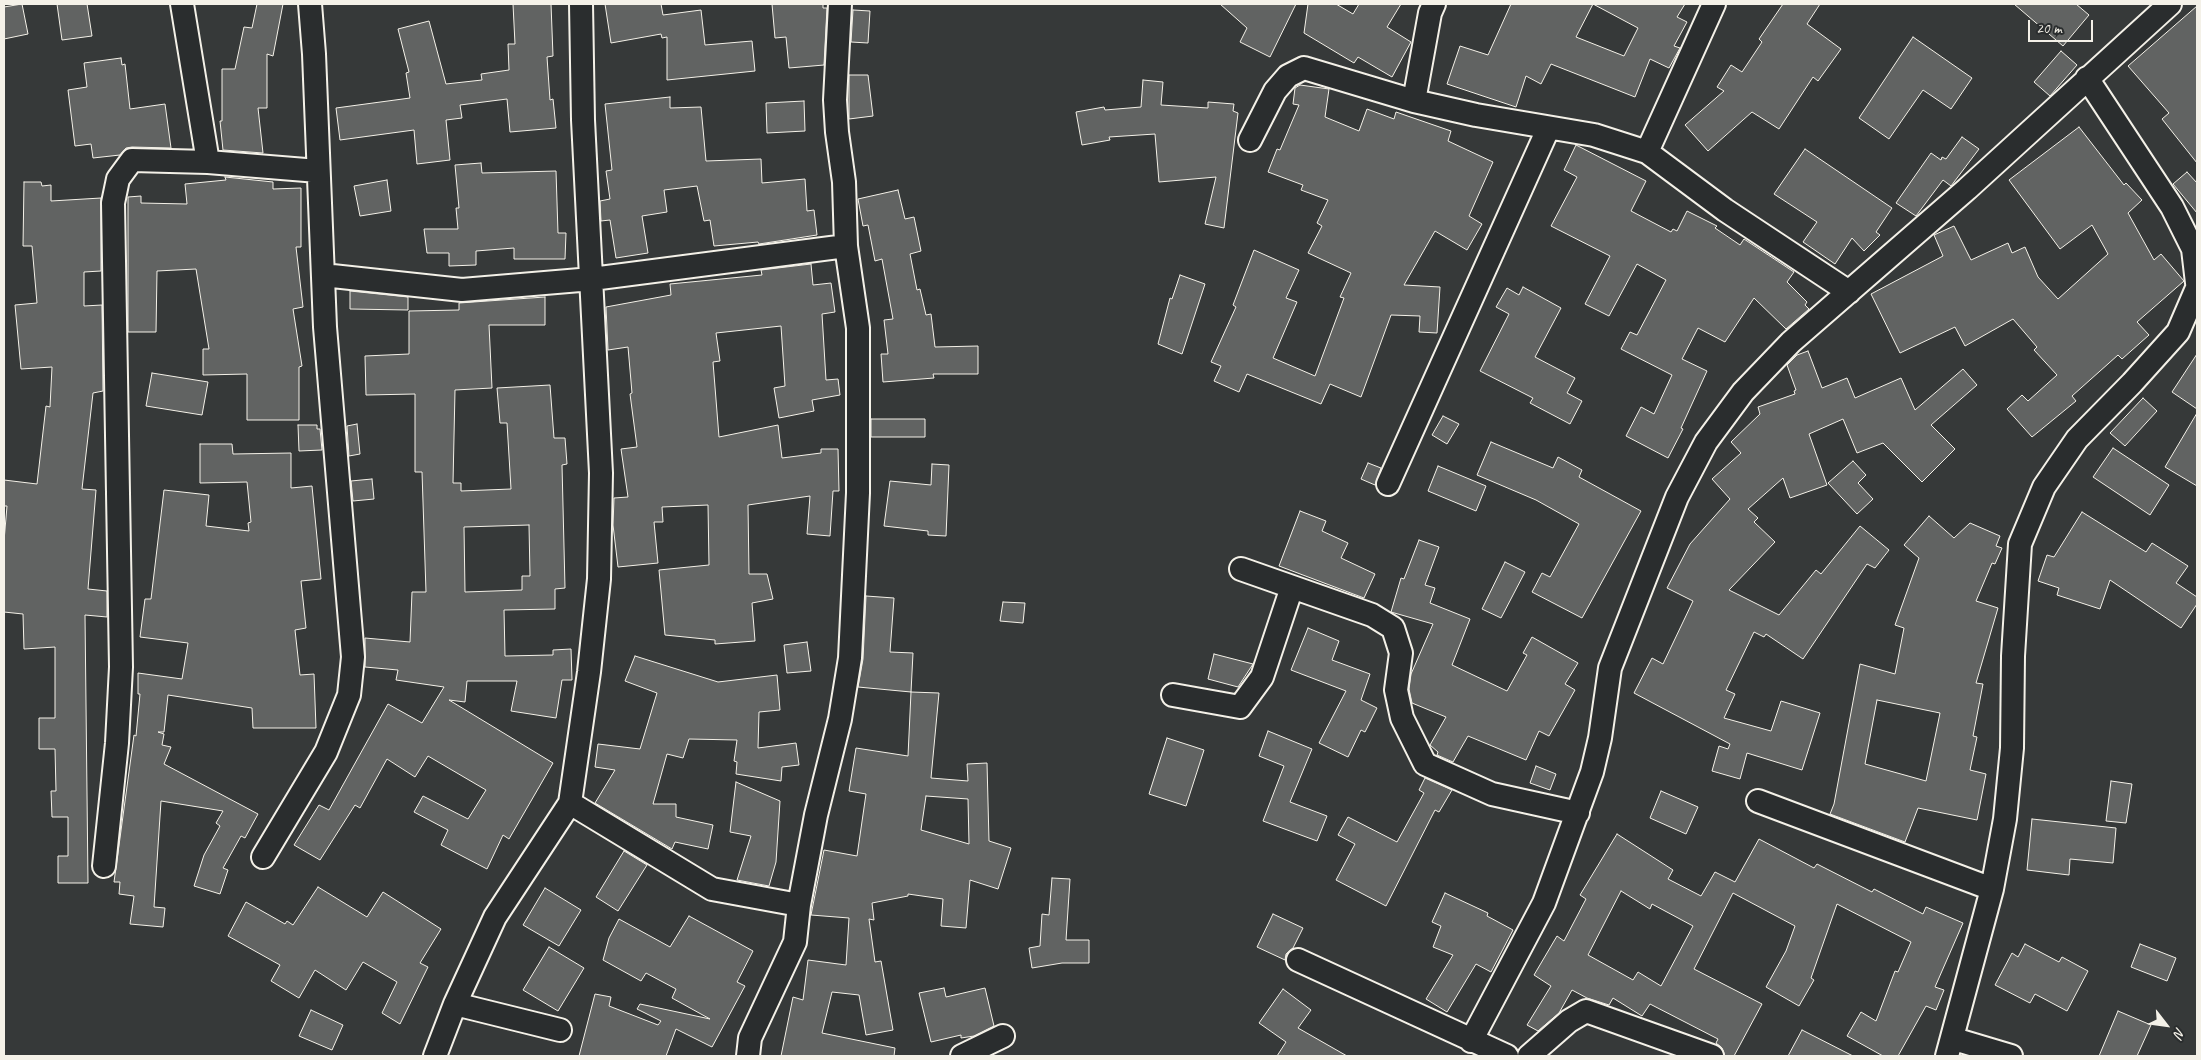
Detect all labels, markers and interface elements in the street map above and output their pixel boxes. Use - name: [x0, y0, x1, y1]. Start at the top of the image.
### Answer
- scale bar: [2031, 10, 2096, 42]
- text: 20 m: [2036, 19, 2062, 38]
- north arrow: [2141, 1000, 2191, 1050]
- text: N: [2170, 1025, 2189, 1041]

